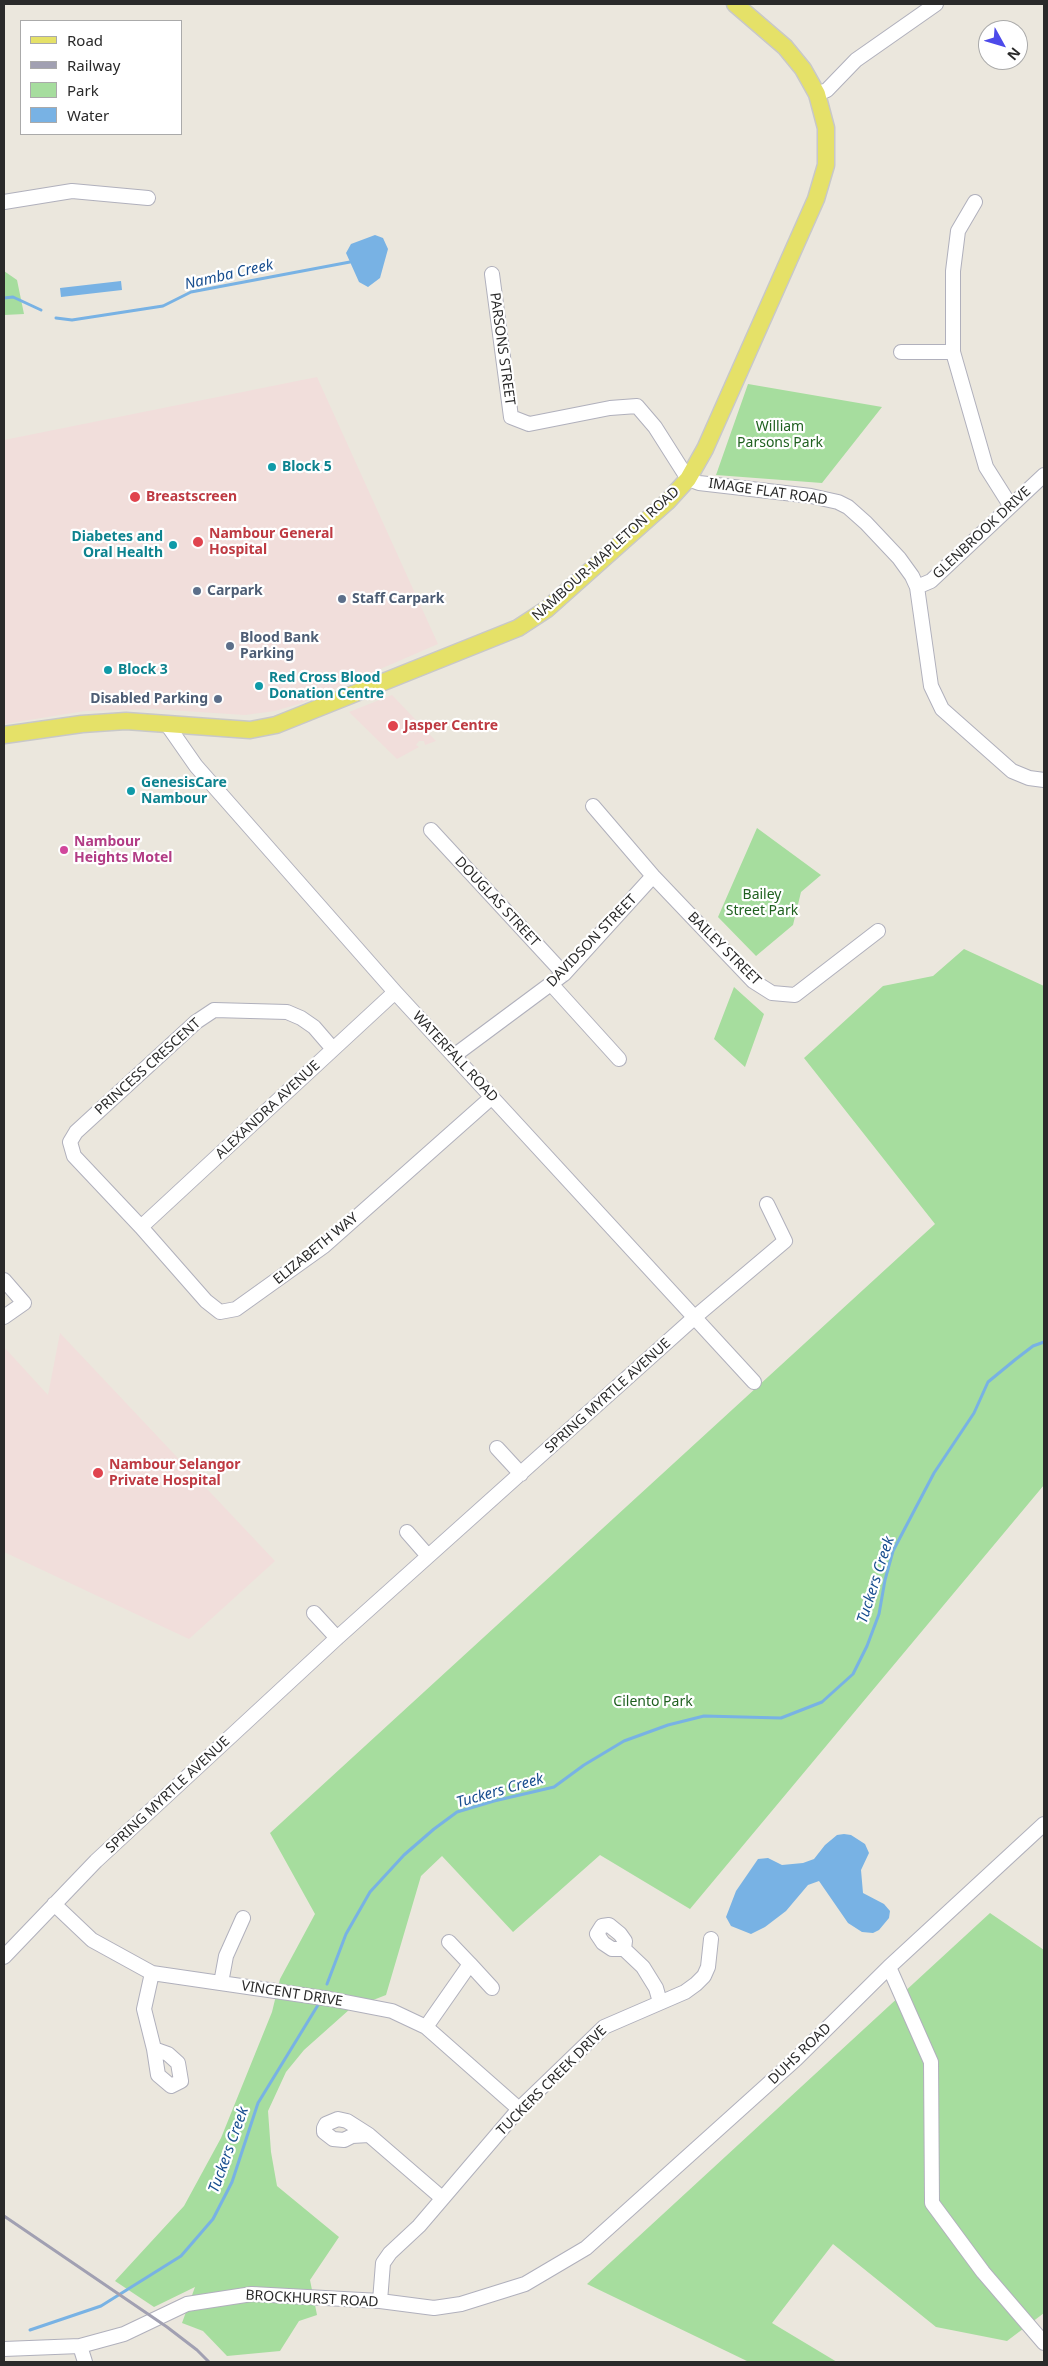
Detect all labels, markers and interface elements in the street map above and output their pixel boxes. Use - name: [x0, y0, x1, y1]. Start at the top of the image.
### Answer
- legend: [20, 20, 182, 135]
- north arrow: [978, 20, 1028, 70]
- text: Road: [67, 30, 103, 50]
- text: N: [1003, 44, 1025, 65]
- text: Railway: [67, 55, 120, 75]
- text: Park: [67, 80, 99, 100]
- text: Water: [67, 105, 109, 125]
- water label: Namba Creek: [183, 256, 275, 294]
- street label: PARSONS STREET: [486, 292, 518, 406]
- park label: William Parsons Park: [737, 419, 823, 452]
- place label: Block 5: [282, 459, 332, 475]
- marker: Block 5: [266, 461, 278, 473]
- street label: IMAGE FLAT ROAD: [707, 475, 829, 509]
- street label: NAMBOUR-MAPLETON ROAD: [529, 483, 683, 625]
- street label: GLENBROOK DRIVE: [930, 483, 1034, 583]
- place label: Breastscreen: [146, 489, 237, 505]
- marker: Breastscreen: [128, 490, 142, 504]
- place label: Nambour General Hospital: [209, 526, 334, 558]
- place label: Diabetes and Oral Health: [72, 529, 163, 562]
- marker: Nambour General Hospital: [191, 535, 205, 549]
- marker: Diabetes and Oral Health: [167, 539, 179, 551]
- place label: Carpark: [207, 583, 263, 599]
- marker: Carpark: [191, 585, 203, 597]
- place label: Staff Carpark: [352, 591, 444, 607]
- marker: Staff Carpark: [336, 593, 348, 605]
- place label: Blood Bank Parking: [240, 630, 319, 662]
- marker: Blood Bank Parking: [224, 640, 236, 652]
- place label: Block 3: [118, 662, 168, 678]
- marker: Block 3: [102, 664, 114, 676]
- place label: Red Cross Blood Donation Centre: [269, 670, 384, 702]
- marker: Red Cross Blood Donation Centre: [253, 680, 265, 692]
- place label: Disabled Parking: [90, 691, 208, 707]
- marker: Disabled Parking: [212, 693, 224, 705]
- place label: Jasper Centre: [404, 718, 498, 734]
- marker: Jasper Centre: [386, 719, 400, 733]
- place label: GenesisCare Nambour: [141, 775, 227, 808]
- marker: GenesisCare Nambour: [125, 785, 137, 797]
- place label: Nambour Heights Motel: [74, 834, 173, 866]
- marker: Nambour Heights Motel: [58, 844, 70, 856]
- street label: DOUGLAS STREET: [451, 854, 543, 950]
- park label: Bailey Street Park: [726, 887, 798, 920]
- street label: DAVIDSON STREET: [544, 891, 640, 991]
- street label: BAILEY STREET: [684, 909, 764, 989]
- street label: WATERFALL ROAD: [409, 1008, 501, 1106]
- street label: PRINCESS CRESCENT: [92, 1015, 204, 1119]
- street label: ALEXANDRA AVENUE: [212, 1057, 324, 1163]
- street label: ELIZABETH WAY: [270, 1210, 362, 1288]
- street label: SPRING MYRTLE AVENUE: [542, 1335, 674, 1457]
- place label: Nambour Selangor Private Hospital: [109, 1457, 241, 1490]
- marker: Nambour Selangor Private Hospital: [91, 1466, 105, 1480]
- water label: Tuckers Creek: [854, 1534, 898, 1626]
- park label: Cilento Park: [613, 1694, 693, 1710]
- street label: SPRING MYRTLE AVENUE: [103, 1733, 233, 1857]
- water label: Tuckers Creek: [454, 1770, 546, 1812]
- street label: VINCENT DRIVE: [240, 1978, 344, 2010]
- street label: DUHS ROAD: [765, 2020, 835, 2088]
- street label: TUCKERS CREEK DRIVE: [494, 2023, 610, 2139]
- water label: Tuckers Creek: [205, 2105, 253, 2195]
- street label: BROCKHURST ROAD: [245, 2287, 379, 2311]

